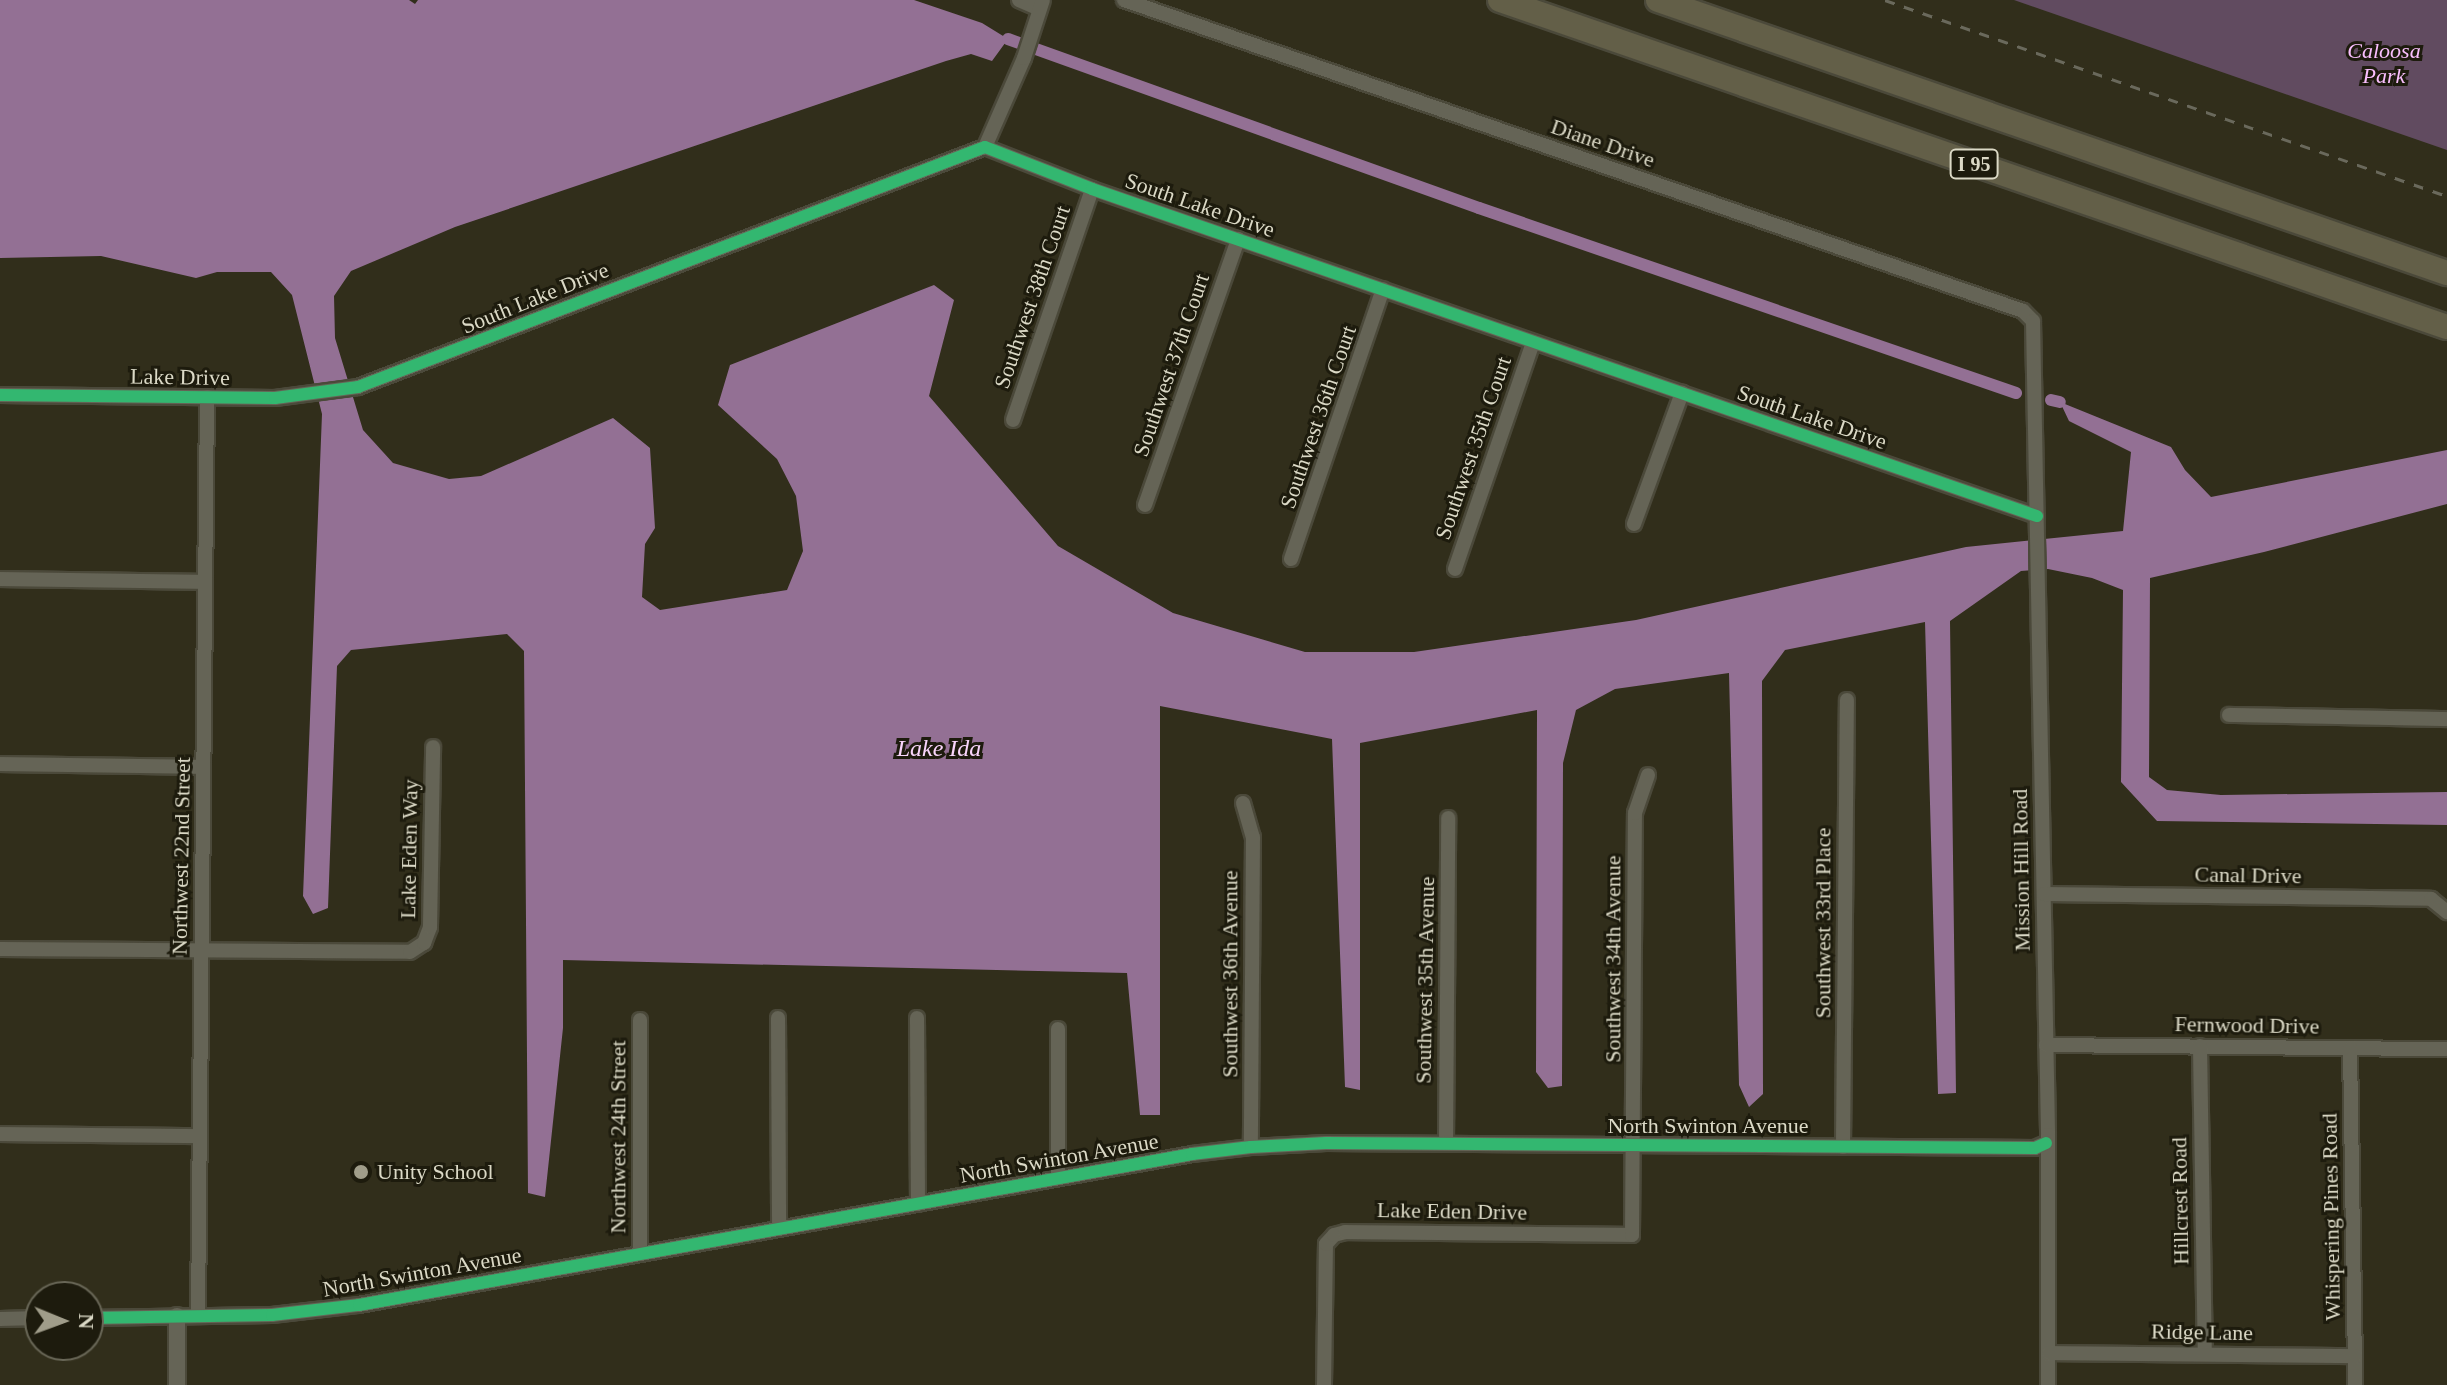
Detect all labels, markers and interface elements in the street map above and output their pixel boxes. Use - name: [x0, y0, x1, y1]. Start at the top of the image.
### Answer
- park label: Caloosa Park: [2347, 37, 2421, 88]
- street label: Diane Drive: [1548, 113, 1658, 173]
- road number: I 95: [1948, 148, 2000, 180]
- street label: South Lake Drive: [1122, 167, 1278, 243]
- street label: Southwest 38th Court: [988, 202, 1076, 392]
- street label: South Lake Drive: [458, 256, 612, 340]
- street label: Southwest 37th Court: [1127, 270, 1215, 460]
- street label: Southwest 36th Court: [1274, 322, 1362, 512]
- street label: Southwest 35th Court: [1429, 353, 1517, 543]
- street label: Lake Drive: [130, 363, 230, 391]
- street label: South Lake Drive: [1734, 379, 1890, 455]
- water label: Lake Ida: [897, 735, 981, 763]
- street label: Northwest 22nd Street: [166, 757, 196, 955]
- street label: Lake Eden Way: [395, 779, 423, 919]
- street label: Mission Hill Road: [2006, 788, 2036, 952]
- street label: Southwest 33rd Place: [1810, 828, 1836, 1018]
- street label: Southwest 34th Avenue: [1600, 855, 1626, 1063]
- street label: Canal Drive: [2194, 861, 2302, 889]
- street label: Southwest 36th Avenue: [1217, 870, 1243, 1078]
- street label: Southwest 35th Avenue: [1410, 876, 1440, 1084]
- street label: Fernwood Drive: [2174, 1011, 2320, 1039]
- street label: Northwest 24th Street: [605, 1040, 631, 1234]
- street label: North Swinton Avenue: [1607, 1113, 1809, 1139]
- street label: Whispering Pines Road: [2316, 1113, 2346, 1321]
- street label: North Swinton Avenue: [957, 1127, 1161, 1189]
- street label: Hillcrest Road: [2166, 1137, 2194, 1265]
- place label: Unity School: [377, 1159, 494, 1185]
- marker: Unity School: [352, 1163, 370, 1181]
- street label: Lake Eden Drive: [1377, 1196, 1527, 1226]
- street label: North Swinton Avenue: [320, 1241, 524, 1303]
- north arrow: [24, 1281, 104, 1361]
- text: N: [74, 1313, 99, 1330]
- street label: Ridge Lane: [2151, 1318, 2253, 1346]

